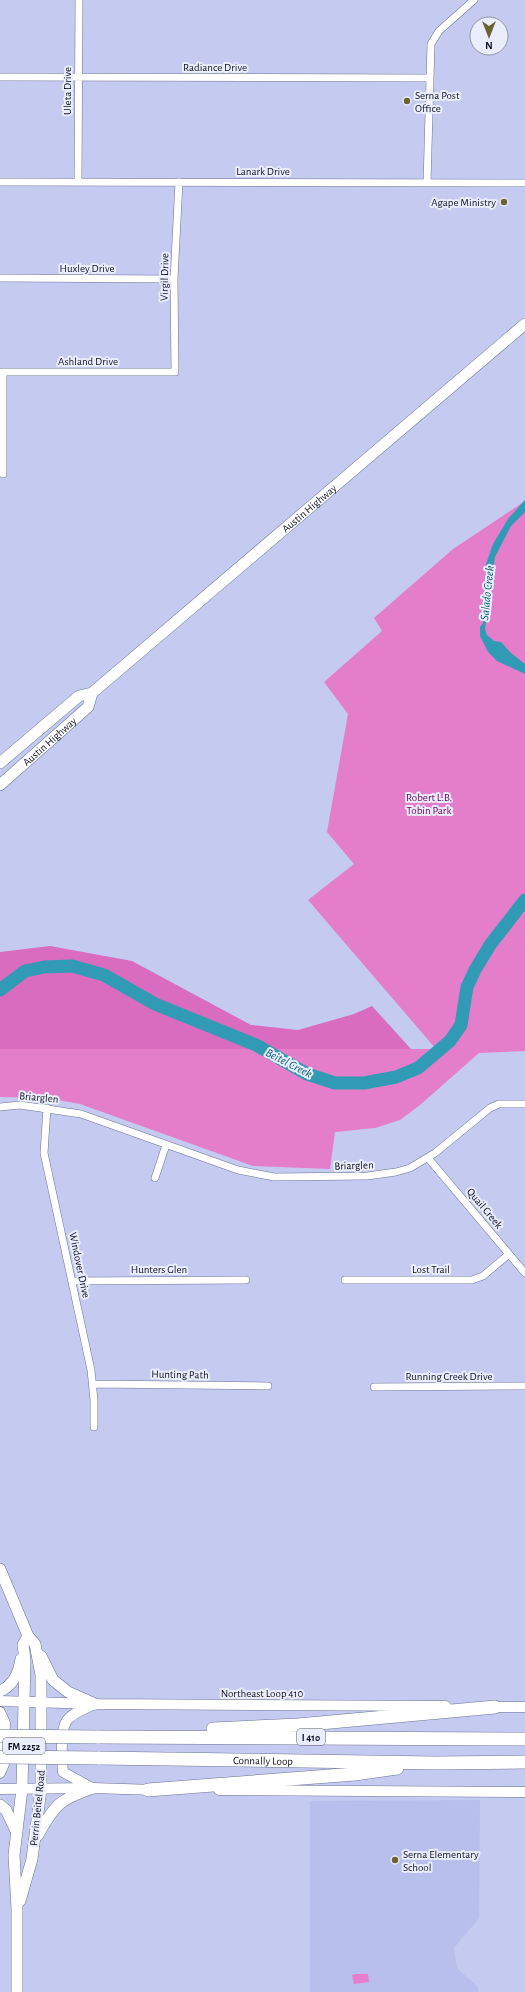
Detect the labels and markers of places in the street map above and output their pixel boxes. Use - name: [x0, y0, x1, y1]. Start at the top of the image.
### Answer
- place label: Serna Post Office: [415, 90, 460, 114]
- marker: Serna Post Office: [402, 96, 412, 106]
- place label: Agape Ministry: [431, 197, 496, 208]
- marker: Agape Ministry: [499, 197, 509, 207]
- place label: Serna Elementary School: [403, 1849, 479, 1873]
- marker: Serna Elementary School: [390, 1855, 400, 1865]

